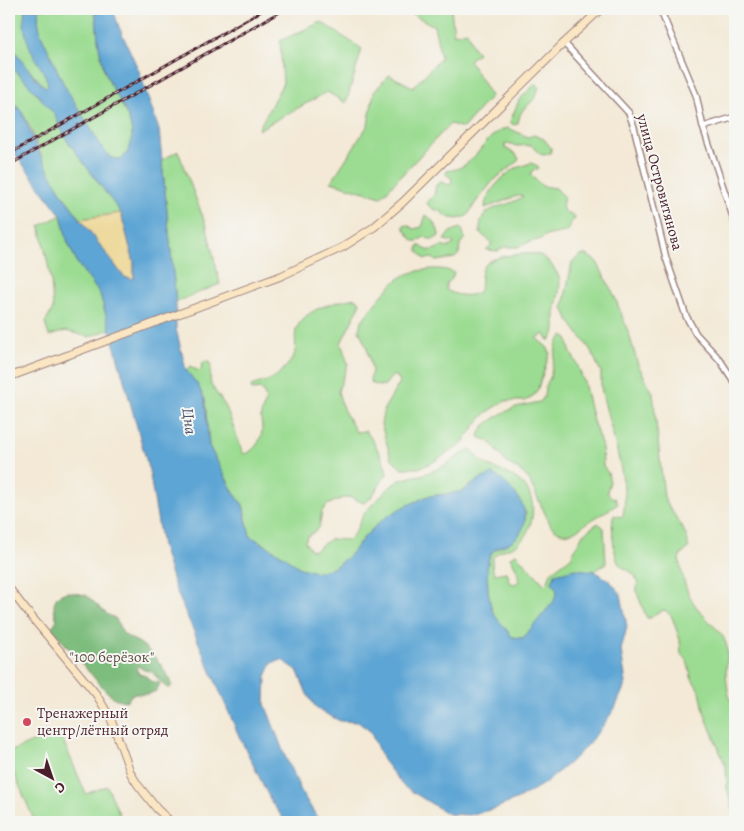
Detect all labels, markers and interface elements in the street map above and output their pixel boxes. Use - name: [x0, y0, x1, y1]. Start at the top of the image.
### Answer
- street label: улица Островитянова: [632, 111, 688, 253]
- water label: Цна: [176, 406, 202, 436]
- park label: "100 берёзок": [70, 647, 154, 667]
- place label: Тренажерный центр/лётный отряд: [37, 703, 168, 740]
- marker: Тренажерный центр/лётный отряд: [21, 716, 33, 728]
- north arrow: [28, 754, 78, 804]
- text: С: [50, 778, 69, 798]

